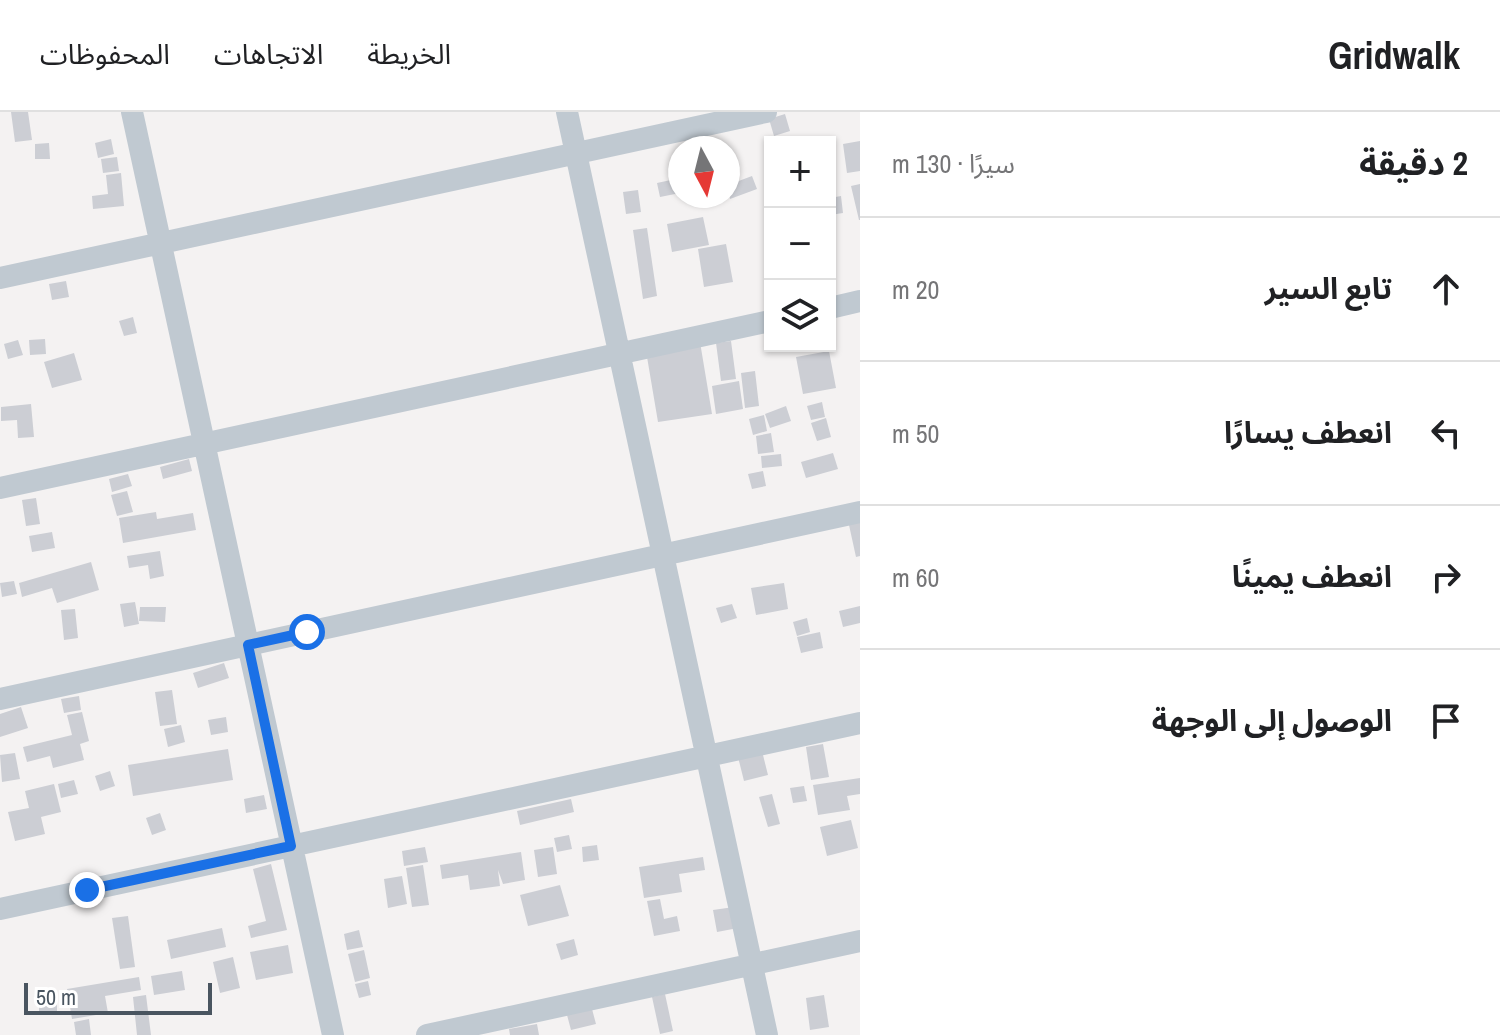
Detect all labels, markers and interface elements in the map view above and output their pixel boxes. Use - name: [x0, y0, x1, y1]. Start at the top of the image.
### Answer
- text: Gridwalk: [1328, 30, 1460, 81]
- text: المحفوظات: [40, 35, 170, 73]
- text: الاتجاهات: [214, 35, 323, 73]
- text: الخريطة: [367, 35, 451, 73]
- north arrow: [668, 136, 740, 208]
- map controls: [764, 136, 836, 352]
- button: +: [764, 136, 836, 208]
- text: 2 دقيقة: [1359, 140, 1468, 186]
- text: سيرًا · 130 m: [892, 146, 1015, 181]
- button: −: [764, 208, 836, 280]
- icon: ahead: [1424, 267, 1468, 311]
- text: تابع السير: [1265, 268, 1392, 308]
- text: 20 m: [892, 272, 939, 307]
- button: layers: [764, 280, 836, 352]
- icon: left: [1424, 411, 1468, 455]
- text: انعطف يسارًا: [1224, 412, 1392, 452]
- text: 50 m: [892, 416, 939, 451]
- icon: right: [1424, 555, 1468, 599]
- text: انعطف يمينًا: [1232, 556, 1392, 596]
- text: 60 m: [892, 560, 939, 595]
- route start: [289, 614, 325, 650]
- icon: arrive: [1424, 699, 1468, 743]
- text: الوصول إلى الوجهة: [1152, 700, 1392, 740]
- route end: [69, 872, 105, 908]
- scale bar: [24, 979, 212, 1015]
- text: 50 m: [36, 982, 76, 1012]

